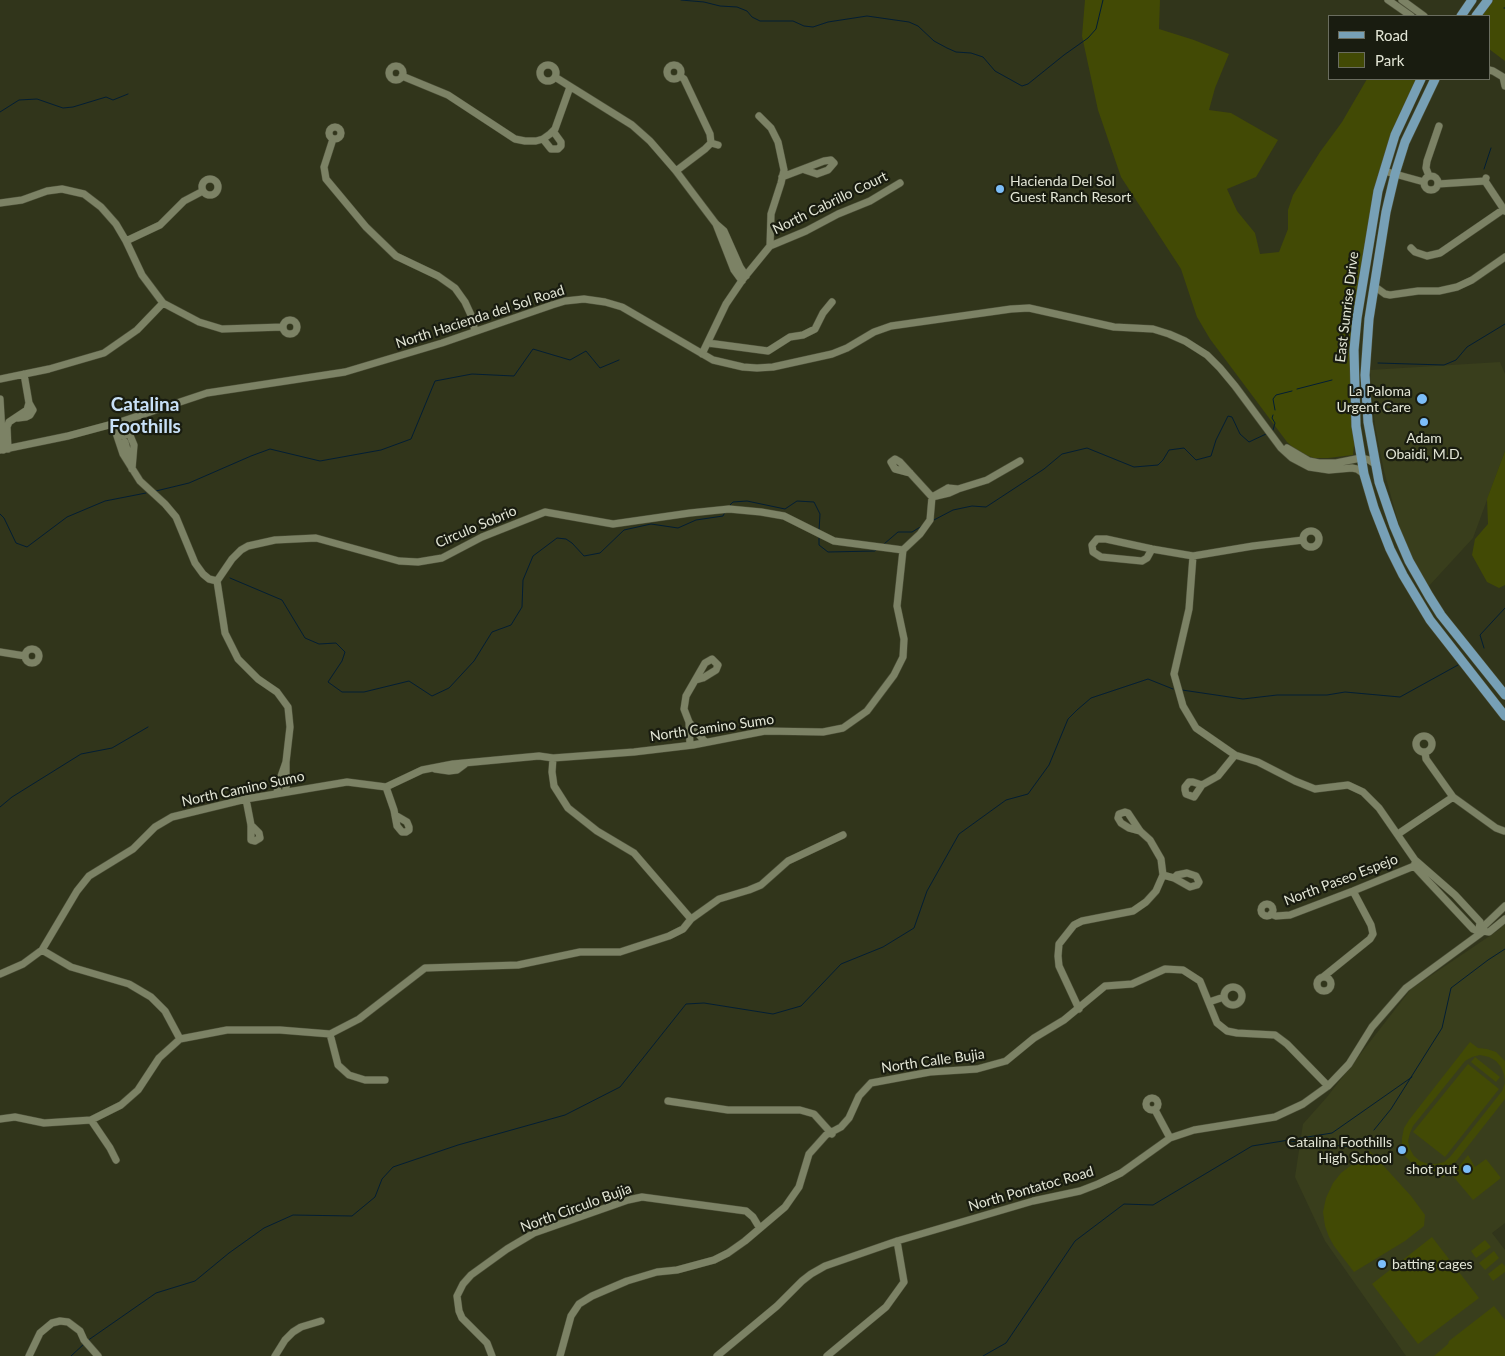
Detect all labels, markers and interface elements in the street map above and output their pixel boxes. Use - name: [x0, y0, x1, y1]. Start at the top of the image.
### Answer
- legend: [1328, 15, 1490, 80]
- text: Road: [1375, 26, 1408, 44]
- text: Park: [1375, 51, 1404, 69]
- street label: North Cabrillo Court: [770, 168, 890, 238]
- place label: Hacienda Del Sol Guest Ranch Resort: [1010, 173, 1131, 206]
- marker: Hacienda Del Sol Guest Ranch Resort: [994, 183, 1006, 195]
- street label: East Sunrise Drive: [1332, 251, 1362, 363]
- street label: North Hacienda del Sol Road: [393, 282, 567, 352]
- place label: La Paloma Urgent Care: [1337, 383, 1411, 416]
- marker: La Paloma Urgent Care: [1415, 392, 1429, 406]
- district label: Catalina Foothills: [109, 394, 181, 438]
- marker: Adam Obaidi, M.D.: [1418, 416, 1430, 428]
- place label: Adam Obaidi, M.D.: [1385, 430, 1463, 462]
- street label: Circulo Sobrio: [433, 502, 519, 552]
- street label: North Camino Sumo: [649, 711, 775, 745]
- street label: North Camino Sumo: [180, 768, 306, 810]
- street label: North Paseo Espejo: [1282, 851, 1400, 909]
- street label: North Calle Bujia: [880, 1045, 986, 1077]
- place label: Catalina Foothills High School: [1287, 1134, 1392, 1166]
- marker: Catalina Foothills High School: [1396, 1144, 1408, 1156]
- place label: shot put: [1406, 1161, 1457, 1177]
- street label: North Pontatoc Road: [966, 1163, 1096, 1215]
- marker: shot put: [1461, 1163, 1473, 1175]
- street label: North Circulo Bujia: [518, 1180, 634, 1236]
- place label: batting cages: [1392, 1256, 1473, 1272]
- marker: batting cages: [1376, 1258, 1388, 1270]

